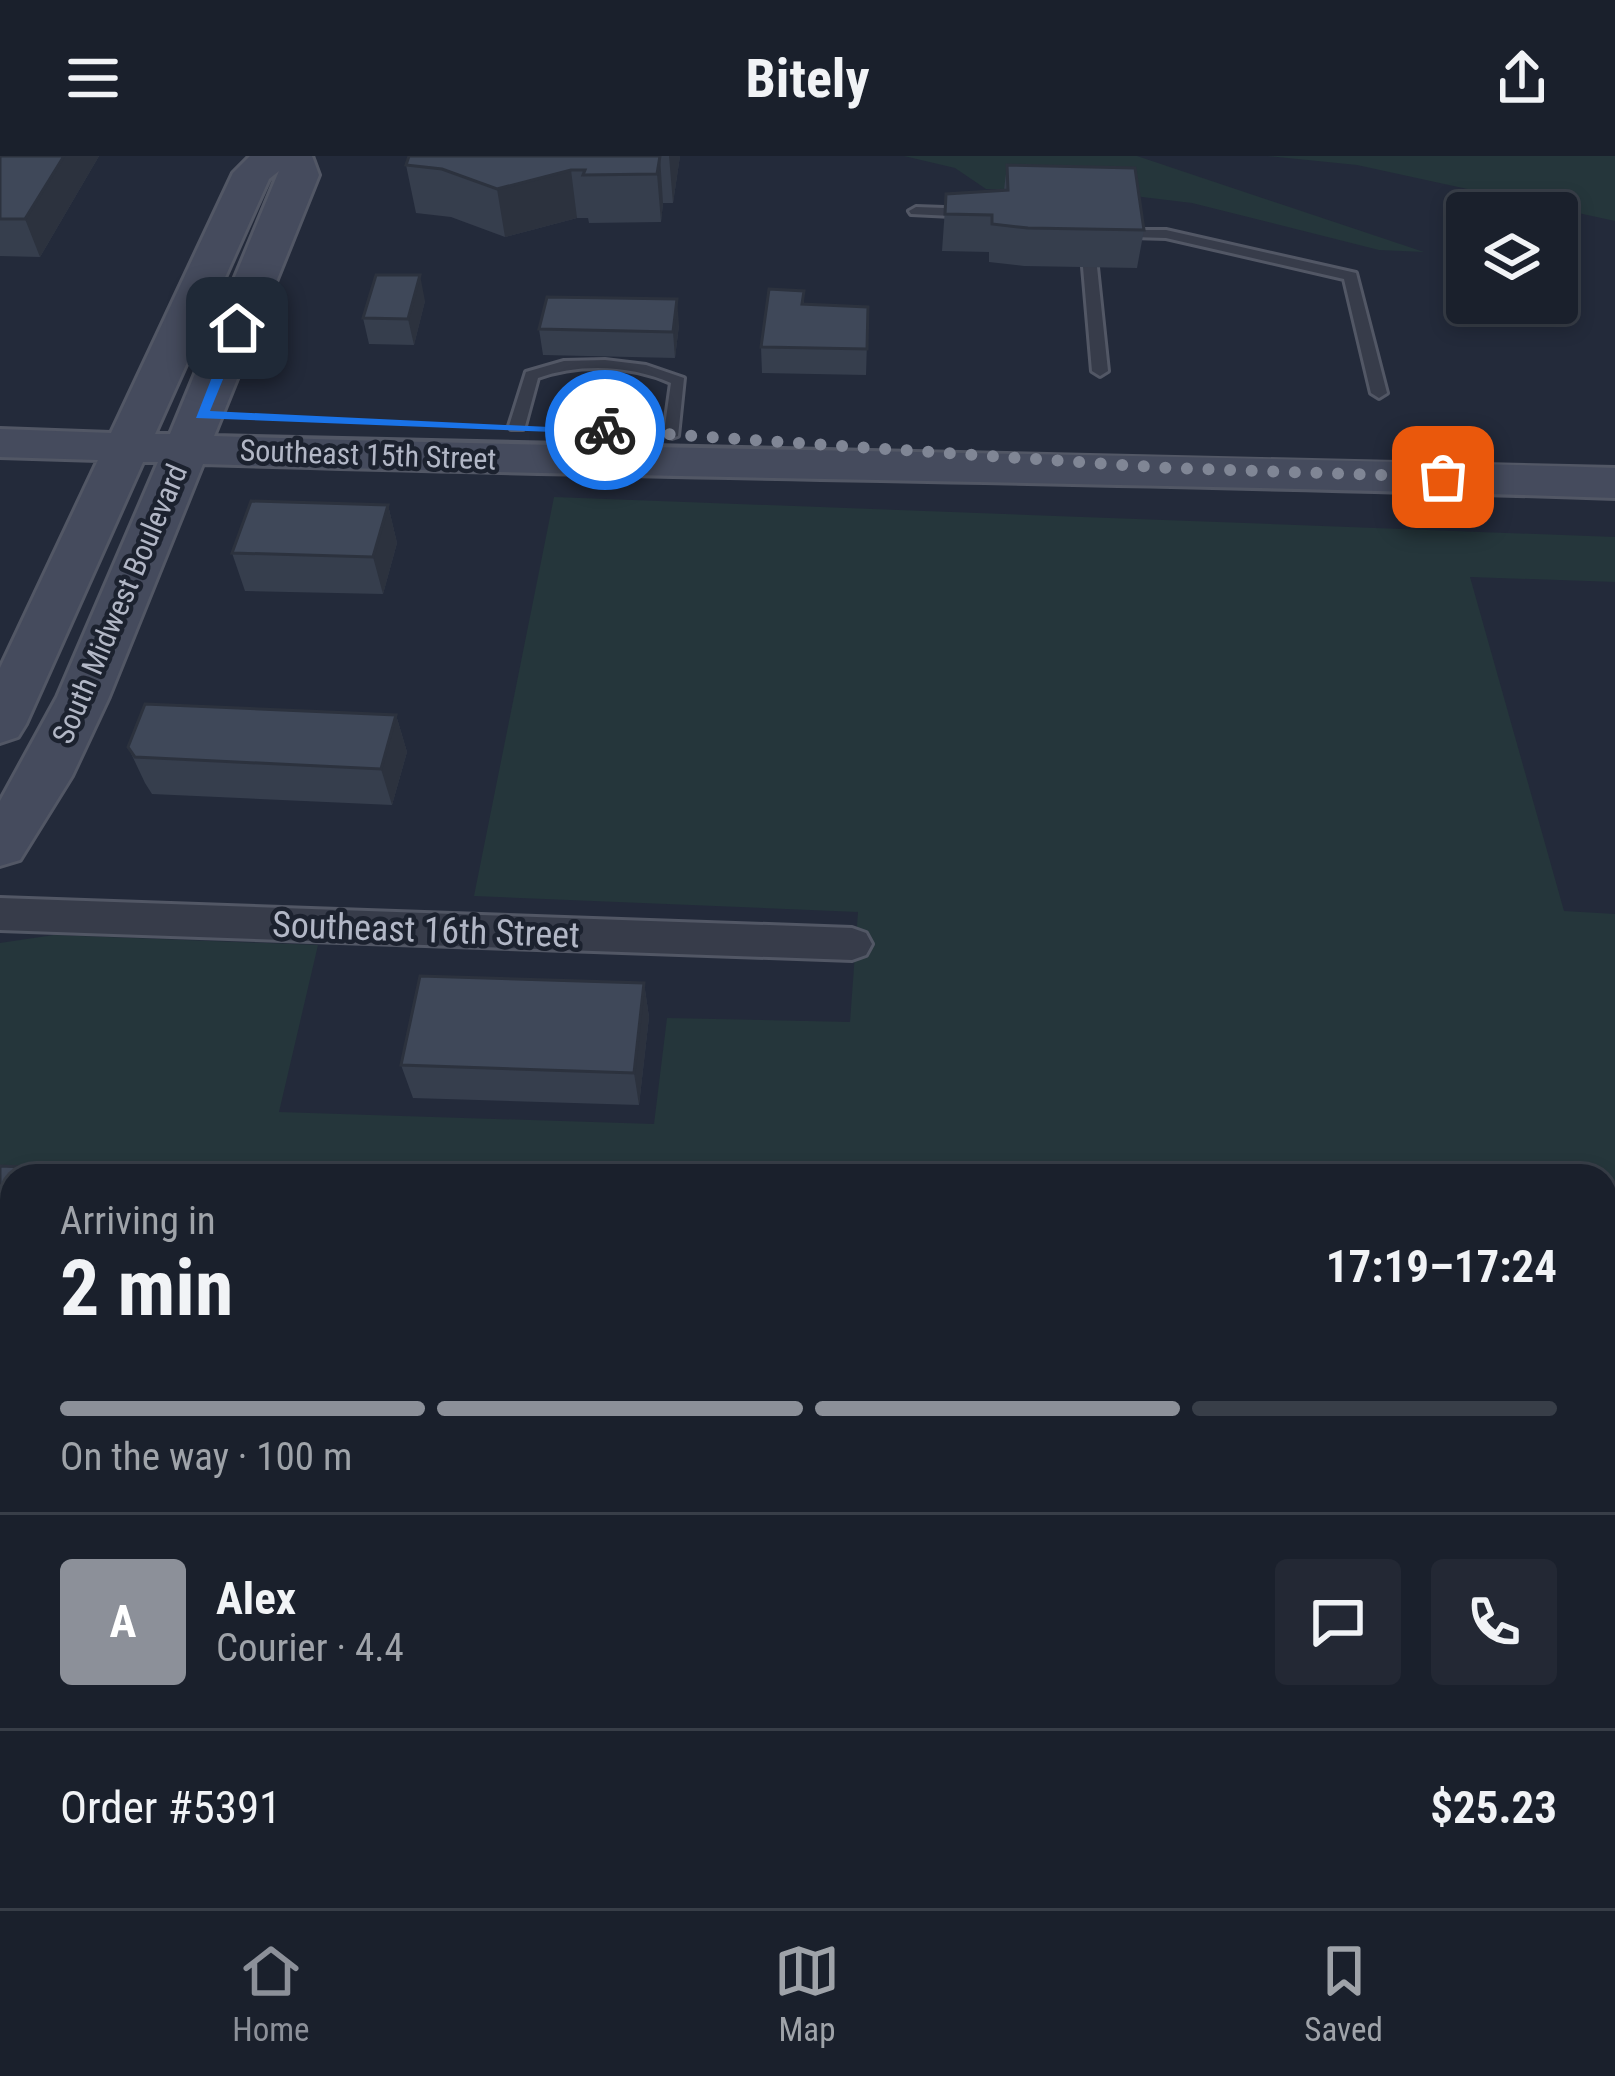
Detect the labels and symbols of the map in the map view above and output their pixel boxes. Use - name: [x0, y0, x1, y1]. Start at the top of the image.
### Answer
- pin: [186, 277, 288, 379]
- courier: [545, 370, 665, 490]
- pin: [1392, 426, 1494, 528]
- street label: Southeast 15th Street: [239, 433, 497, 476]
- street label: South Midwest Boulevard: [45, 459, 194, 749]
- street label: Southeast 16th Street: [271, 904, 581, 956]

